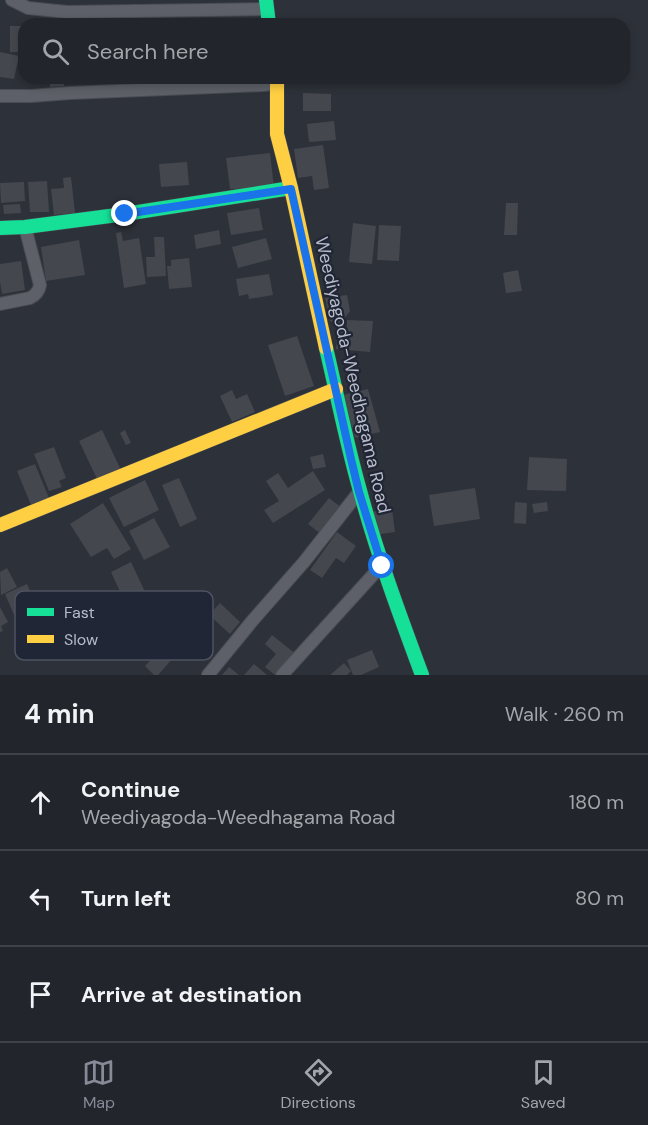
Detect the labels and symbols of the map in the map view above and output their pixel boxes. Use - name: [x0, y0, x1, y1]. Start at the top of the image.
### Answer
- route end: [111, 200, 137, 226]
- street label: Weediyagoda-Weedhagama Road: [309, 234, 397, 516]
- route start: [368, 552, 394, 578]
- legend: [15, 591, 213, 660]
- text: Fast: [64, 602, 95, 623]
- text: Slow: [64, 629, 98, 650]

